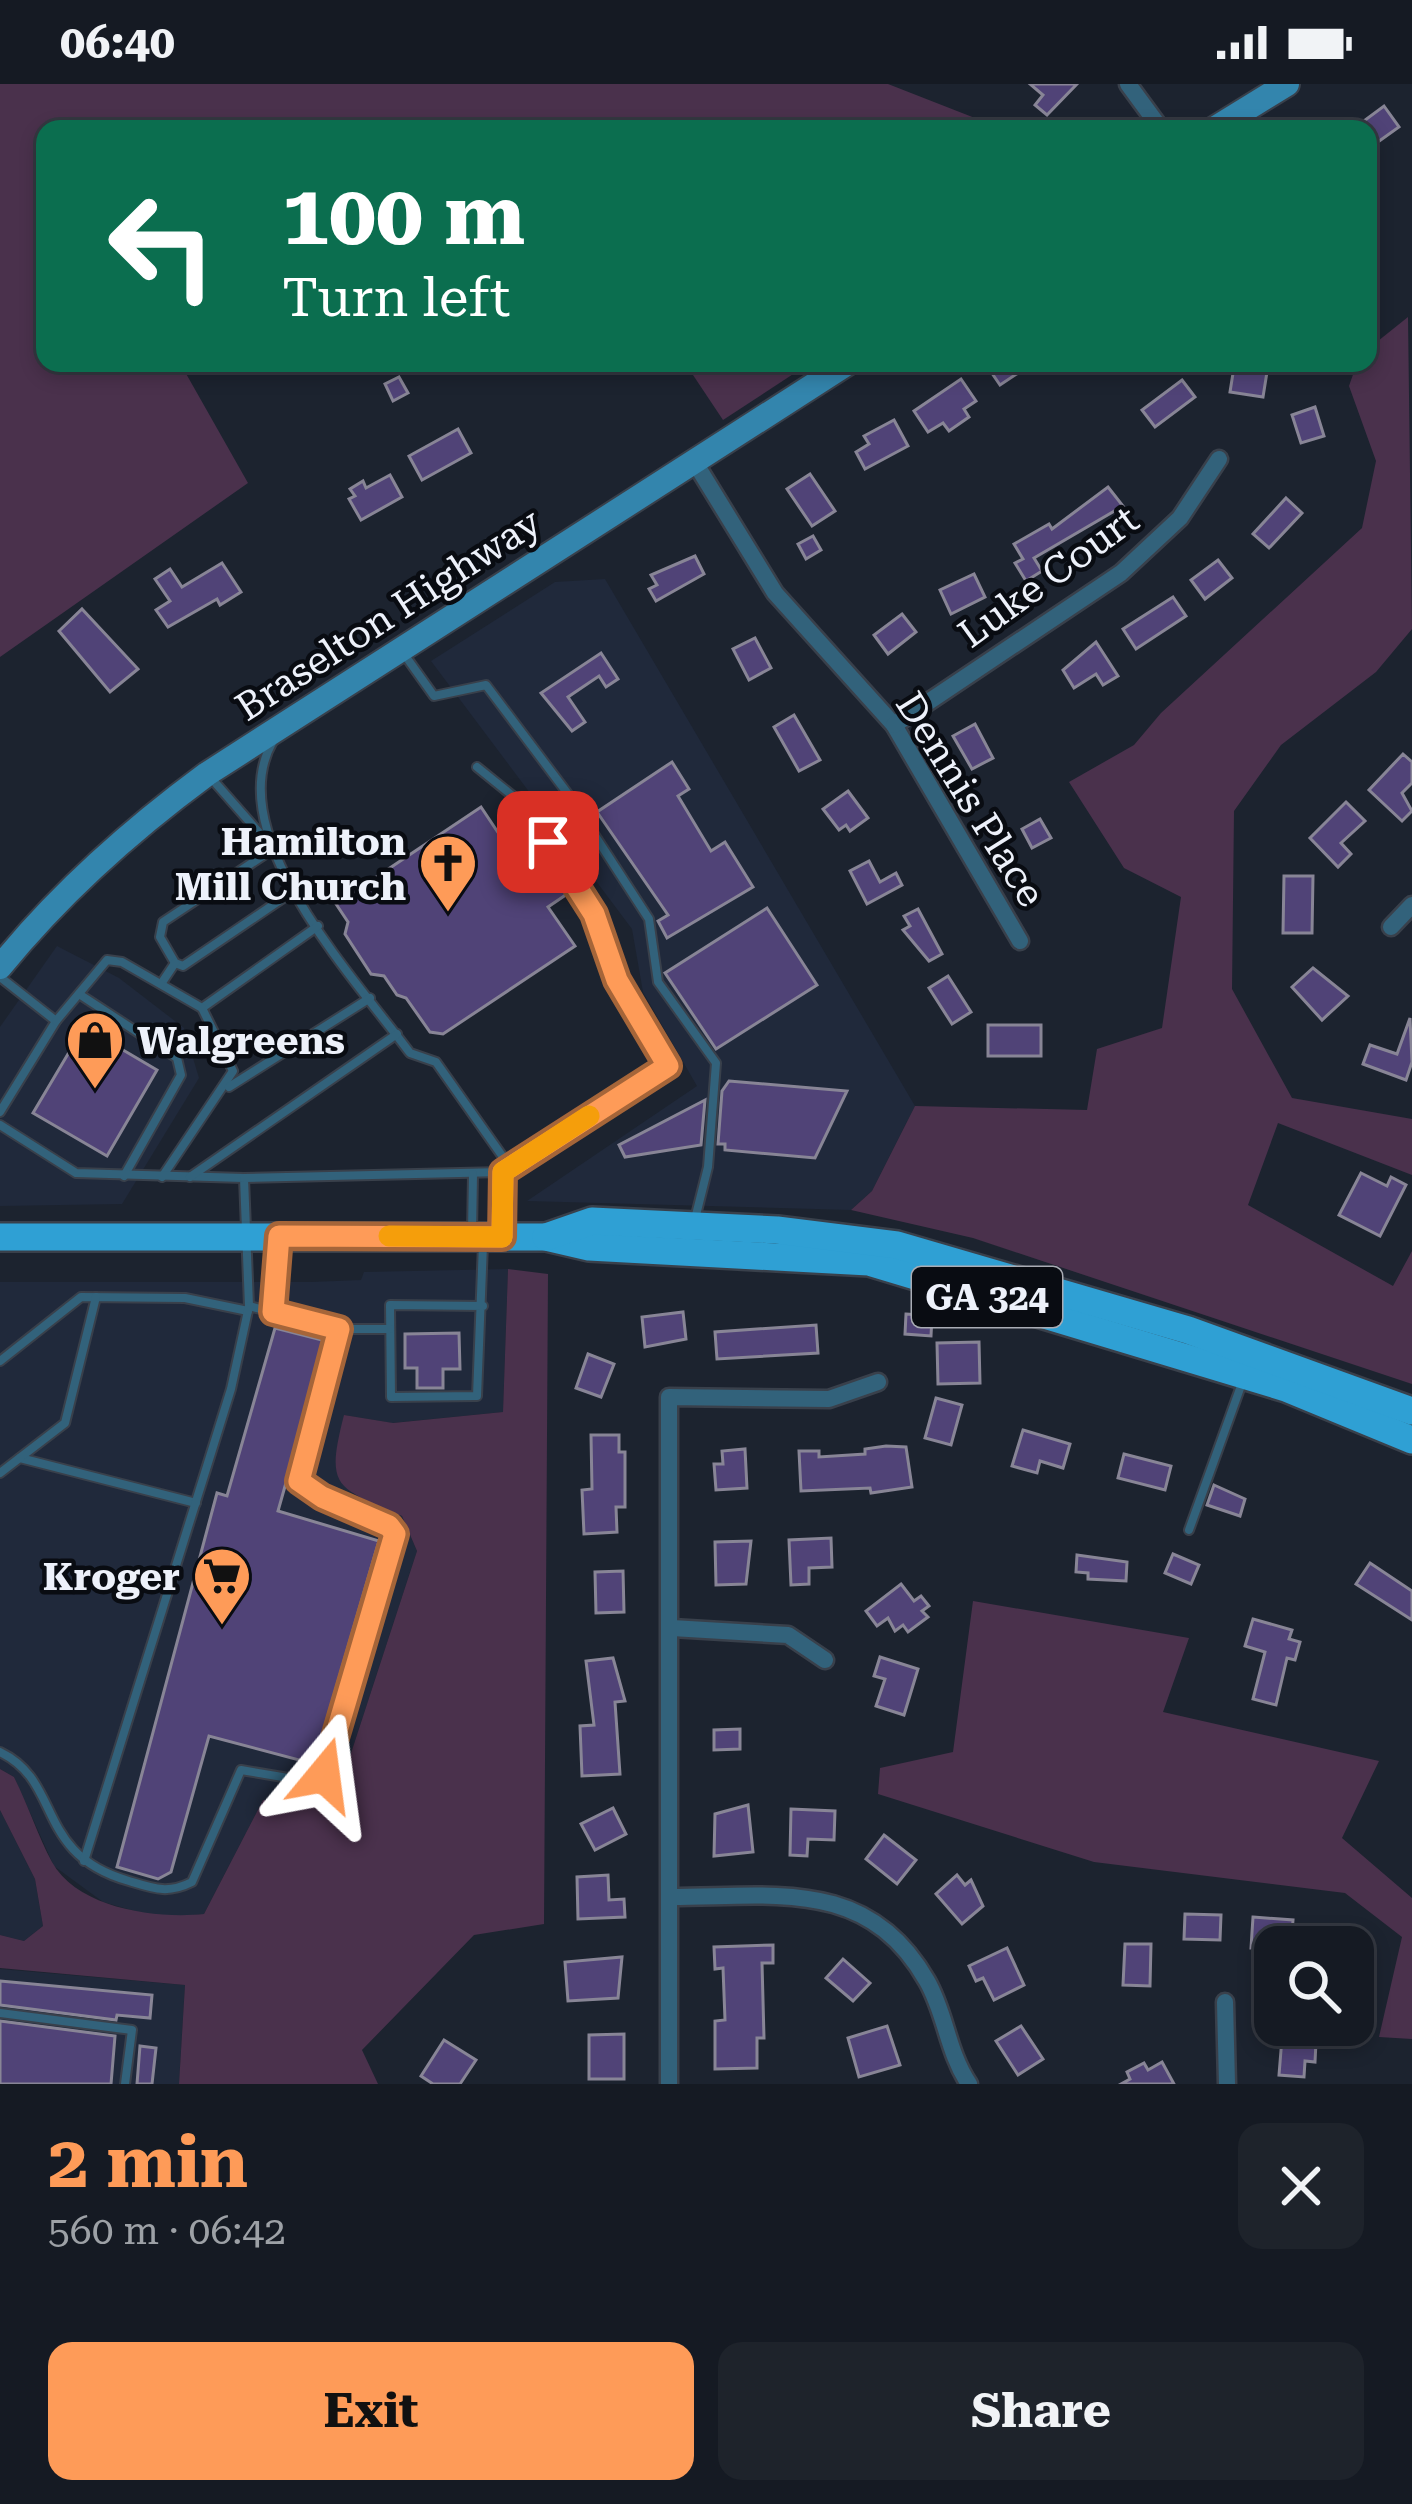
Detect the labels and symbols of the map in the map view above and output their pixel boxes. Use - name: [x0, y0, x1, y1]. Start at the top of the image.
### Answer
- street label: Luke Court: [950, 496, 1147, 657]
- street label: Braselton Highway: [228, 499, 550, 731]
- street label: Dennis Place: [886, 684, 1054, 915]
- pin: [497, 791, 599, 893]
- place label: Hamilton Mill Church: [175, 819, 406, 910]
- church icon: Hamilton Mill Church: [417, 832, 479, 914]
- shop icon: Walgreens: [64, 1009, 126, 1091]
- place label: Walgreens: [137, 1018, 345, 1064]
- road number: GA 324: [912, 1267, 1062, 1327]
- supermarket icon: Kroger: [191, 1545, 253, 1627]
- place label: Kroger: [43, 1554, 180, 1600]
- position arrow: [261, 1712, 387, 1838]

